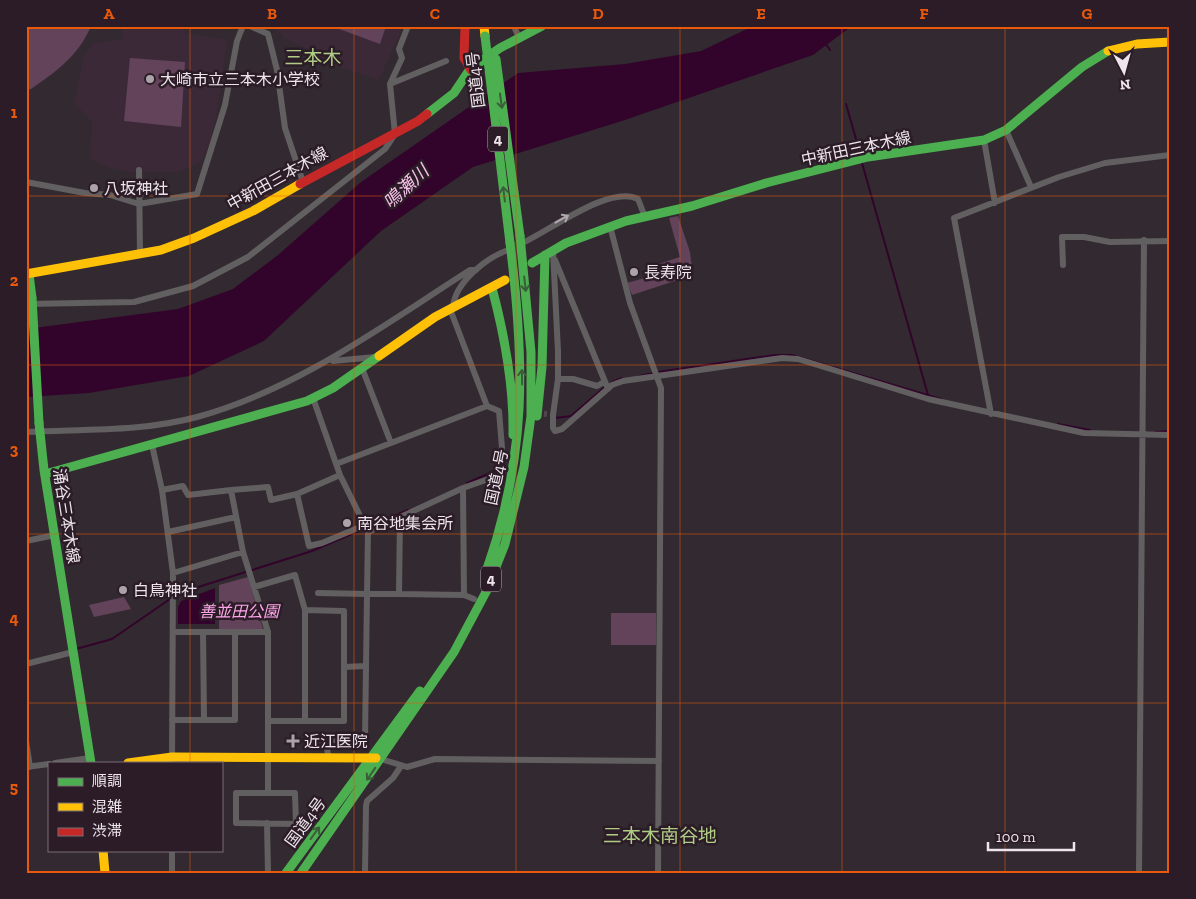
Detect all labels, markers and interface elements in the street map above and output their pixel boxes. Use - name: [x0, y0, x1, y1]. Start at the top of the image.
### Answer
- text: A: [104, 4, 115, 23]
- text: B: [267, 4, 277, 23]
- text: C: [430, 4, 440, 23]
- text: D: [592, 4, 604, 23]
- text: E: [756, 4, 766, 23]
- text: F: [919, 4, 929, 23]
- text: G: [1082, 4, 1093, 23]
- district label: 三本木: [284, 46, 342, 69]
- north arrow: [1098, 48, 1148, 98]
- street label: 国道4号: [463, 51, 488, 109]
- place label: 大崎市立三本木小学校: [160, 70, 320, 89]
- marker: 大崎市立三本木小学校: [144, 73, 156, 85]
- text: N: [1119, 75, 1131, 93]
- one-way arrow: [496, 93, 506, 109]
- text: 1: [11, 103, 18, 122]
- road number: 4: [488, 126, 508, 152]
- street label: 中新田三本木線: [799, 128, 913, 169]
- street label: 中新田三本木線: [224, 143, 331, 214]
- water label: 鳴瀬川: [379, 159, 435, 213]
- place label: 八坂神社: [104, 179, 168, 198]
- marker: 八坂神社: [88, 182, 100, 194]
- one-way arrow: [499, 187, 509, 203]
- one-way arrow: [555, 214, 569, 224]
- place label: 長寿院: [644, 263, 692, 282]
- marker: 長寿院: [628, 266, 640, 278]
- text: 2: [10, 271, 19, 290]
- one-way arrow: [520, 276, 530, 292]
- one-way arrow: [517, 369, 527, 386]
- text: 3: [10, 440, 19, 459]
- street label: 国道4号: [481, 447, 512, 507]
- street label: 涌谷三本木線: [50, 467, 83, 565]
- place label: 南谷地集会所: [357, 514, 453, 533]
- marker: 南谷地集会所: [341, 517, 353, 529]
- road number: 4: [481, 566, 501, 592]
- place label: 白鳥神社: [133, 581, 197, 600]
- marker: 白鳥神社: [117, 584, 129, 596]
- park label: 善並田公園: [199, 602, 281, 621]
- text: 4: [9, 609, 19, 628]
- place label: 近江医院: [304, 732, 368, 751]
- marker: 近江医院: [286, 734, 300, 748]
- legend: [48, 762, 222, 852]
- one-way arrow: [366, 767, 376, 781]
- text: 順調: [92, 772, 122, 790]
- text: 5: [10, 778, 18, 797]
- street label: 国道4号: [281, 794, 330, 851]
- text: 混雑: [92, 798, 122, 816]
- scale bar: [988, 819, 1075, 851]
- text: 渋滞: [92, 822, 122, 840]
- district label: 三本木南谷地: [603, 824, 717, 847]
- one-way arrow: [310, 826, 320, 840]
- text: 100 m: [996, 828, 1035, 846]

